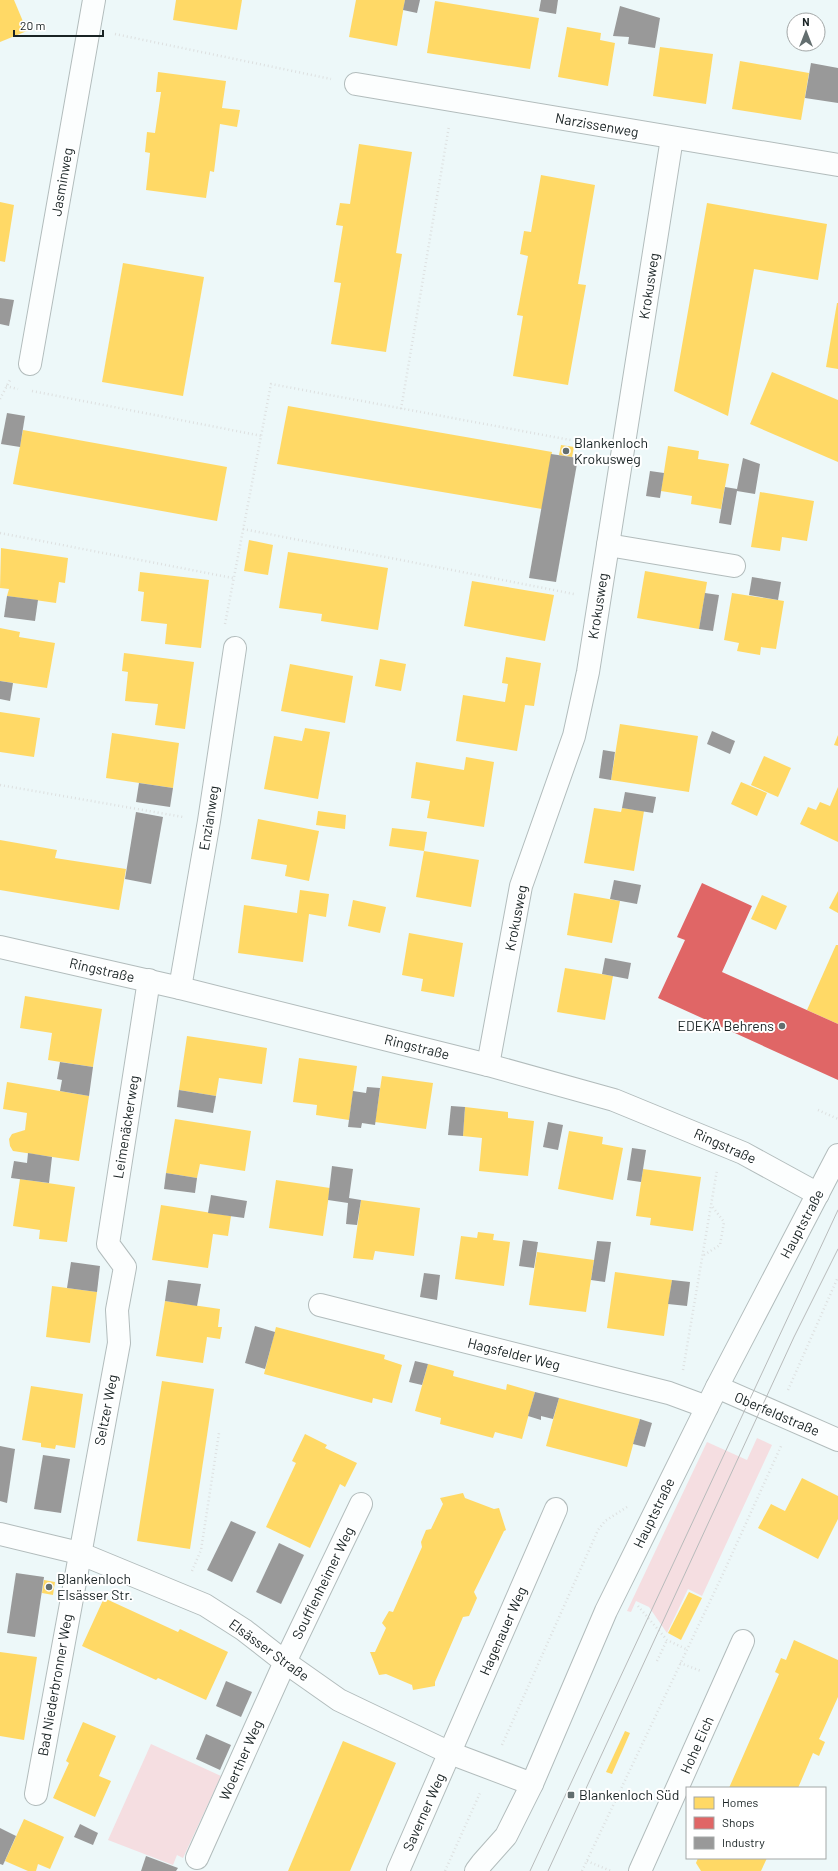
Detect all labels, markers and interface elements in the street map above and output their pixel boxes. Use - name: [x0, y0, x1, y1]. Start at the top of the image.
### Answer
- scale bar: [14, 12, 103, 38]
- north arrow: [786, 12, 826, 52]
- text: N: [802, 15, 810, 28]
- text: 20 m: [20, 18, 46, 32]
- street label: Narzissenweg: [554, 109, 640, 140]
- street label: Jasminweg: [47, 146, 76, 218]
- street label: Krokusweg: [635, 252, 662, 320]
- place label: Blankenloch Krokusweg: [574, 434, 648, 467]
- marker: Blankenloch Krokusweg: [561, 446, 571, 456]
- street label: Krokusweg: [584, 572, 611, 640]
- street label: Enzianweg: [195, 784, 222, 851]
- street label: Krokusweg: [501, 883, 530, 952]
- street label: Ringstraße: [68, 954, 136, 985]
- place label: EDEKA Behrens: [678, 1017, 774, 1034]
- marker: EDEKA Behrens: [777, 1021, 787, 1031]
- street label: Ringstraße: [383, 1030, 451, 1063]
- street label: Leimenäckerweg: [109, 1074, 142, 1180]
- street label: Ringstraße: [691, 1124, 759, 1167]
- street label: Hauptstraße: [776, 1186, 827, 1261]
- street label: Hagsfelder Weg: [466, 1334, 562, 1373]
- street label: Seltzer Weg: [90, 1373, 121, 1447]
- street label: Oberfeldstraße: [732, 1388, 822, 1439]
- street label: Hauptstraße: [629, 1475, 678, 1551]
- street label: Soufflenheimer Weg: [288, 1524, 357, 1642]
- place label: Blankenloch Elsässer Str.: [57, 1570, 133, 1603]
- marker: Blankenloch Elsässer Str.: [44, 1582, 54, 1592]
- street label: Hagenauer Weg: [475, 1584, 530, 1678]
- street label: Bad Niederbronner Weg: [34, 1612, 75, 1757]
- street label: Elsässer Straße: [226, 1615, 313, 1684]
- street label: Hohe Eich: [676, 1713, 717, 1776]
- street label: Woerther Weg: [215, 1717, 266, 1803]
- street label: Saverner Weg: [399, 1770, 448, 1853]
- place label: Blankenloch Süd: [579, 1786, 679, 1803]
- legend: [686, 1787, 826, 1859]
- marker: Blankenloch Süd: [566, 1790, 576, 1800]
- text: Homes: [722, 1795, 759, 1809]
- text: Shops: [722, 1815, 755, 1829]
- text: Industry: [722, 1835, 765, 1849]

